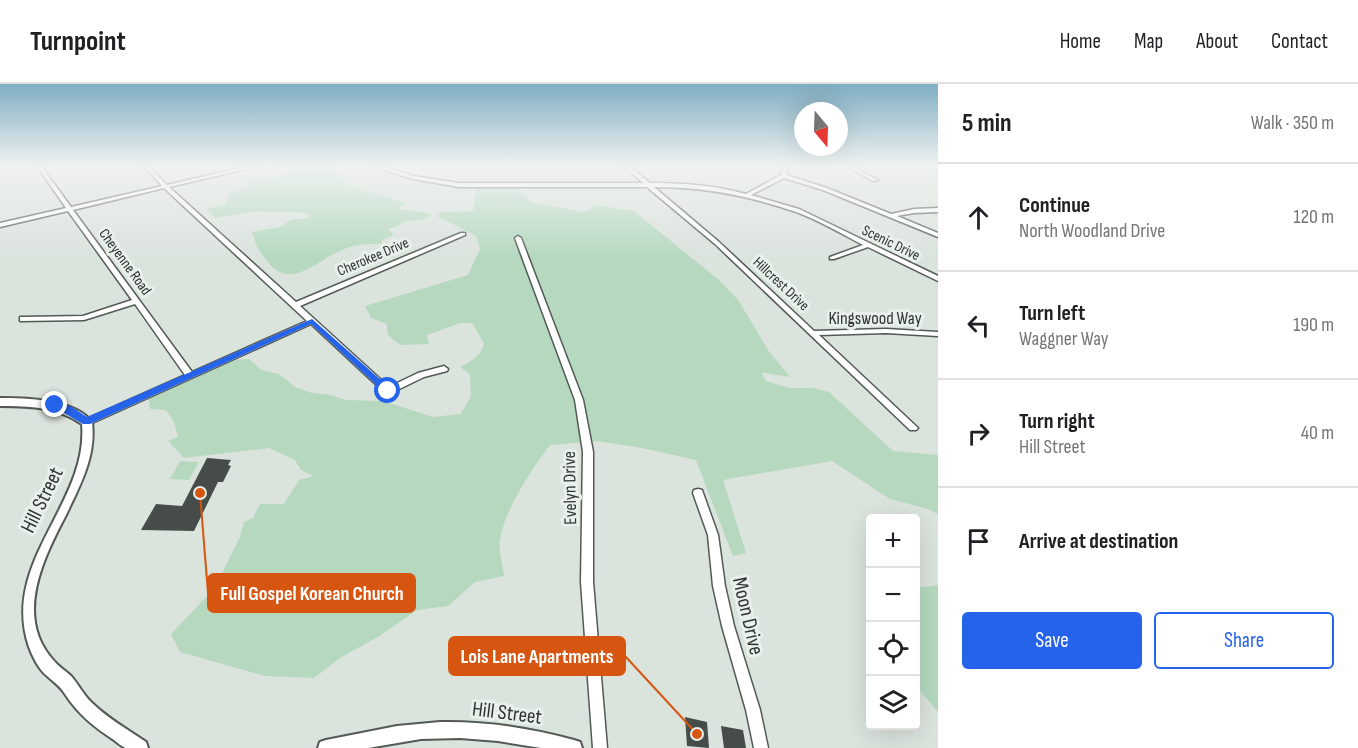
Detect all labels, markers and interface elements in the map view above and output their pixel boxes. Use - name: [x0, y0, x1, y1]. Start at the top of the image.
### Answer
- text: Turnpoint: [30, 25, 126, 58]
- text: Home: [1060, 29, 1101, 54]
- text: Map: [1134, 29, 1163, 54]
- text: About: [1196, 29, 1238, 54]
- text: Contact: [1271, 29, 1328, 54]
- north arrow: [794, 102, 848, 156]
- text: 5 min: [962, 108, 1012, 139]
- text: Walk · 350 m: [1251, 111, 1334, 135]
- text: Continue: [1019, 192, 1090, 219]
- icon: ahead: [962, 201, 995, 234]
- text: 120 m: [1294, 205, 1334, 229]
- text: North Woodland Drive: [1019, 219, 1165, 243]
- street label: Scenic Drive: [859, 221, 923, 265]
- street label: Cheyenne Road: [95, 225, 155, 299]
- street label: Cherokee Drive: [334, 233, 412, 281]
- street label: Hillcrest Drive: [749, 253, 813, 315]
- text: Turn left: [1019, 300, 1085, 327]
- street label: Kingswood Way: [828, 308, 922, 329]
- icon: left: [962, 309, 995, 342]
- text: 190 m: [1293, 313, 1334, 337]
- text: Waggner Way: [1019, 327, 1108, 351]
- route start: [374, 377, 400, 403]
- route end: [41, 391, 67, 417]
- text: Turn right: [1019, 408, 1095, 435]
- icon: right: [962, 417, 995, 450]
- text: 40 m: [1301, 421, 1334, 445]
- text: Hill Street: [1019, 435, 1086, 459]
- street label: Evelyn Drive: [559, 451, 581, 525]
- street label: Hill Street: [15, 463, 69, 537]
- map controls: [866, 514, 920, 730]
- button: +: [866, 514, 920, 568]
- icon: arrive: [962, 525, 995, 558]
- text: Arrive at destination: [1019, 528, 1178, 555]
- button: −: [866, 568, 920, 622]
- callout: Full Gospel Korean Church: [208, 574, 415, 612]
- street label: Moon Drive: [727, 575, 769, 657]
- text: Full Gospel Korean Church: [220, 582, 404, 606]
- button: Save: [962, 612, 1142, 669]
- button: Share: [1154, 612, 1334, 669]
- button: locate: [866, 622, 920, 676]
- callout: Lois Lane Apartments: [449, 637, 625, 675]
- text: Lois Lane Apartments: [461, 645, 614, 669]
- button: layers: [866, 676, 920, 730]
- street label: Hill Street: [471, 696, 543, 730]

